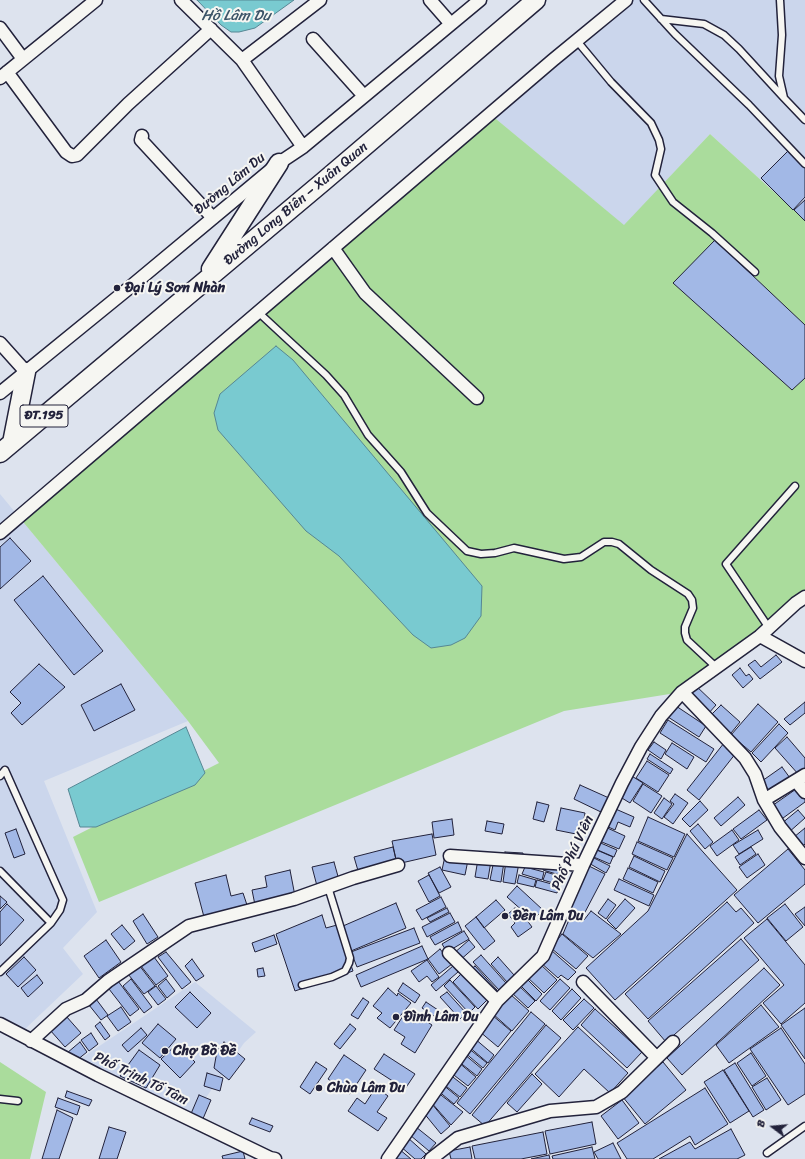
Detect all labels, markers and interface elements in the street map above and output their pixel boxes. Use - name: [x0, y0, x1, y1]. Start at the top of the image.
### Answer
- water label: Hồ Lâm Du: [201, 7, 271, 25]
- street label: Đường Long Biên – Xuân Quan: [220, 139, 372, 269]
- street label: Đường Lâm Du: [191, 149, 269, 219]
- place label: Đại Lý Sơn Nhàn: [125, 280, 225, 296]
- marker: Đại Lý Sơn Nhàn: [112, 283, 122, 293]
- road number: ĐT.195: [20, 405, 68, 427]
- street label: Phố Phú Viên: [548, 813, 598, 893]
- place label: Đền Lâm Du: [513, 908, 584, 924]
- marker: Đền Lâm Du: [500, 911, 510, 921]
- place label: Đình Lâm Du: [404, 1009, 479, 1025]
- marker: Đình Lâm Du: [391, 1012, 401, 1022]
- place label: Chợ Bồ Đề: [173, 1043, 236, 1059]
- marker: Chợ Bồ Đề: [160, 1046, 170, 1056]
- street label: Phố Trịnh Tố Tâm: [91, 1049, 191, 1109]
- place label: Chùa Lâm Du: [327, 1080, 405, 1096]
- marker: Chùa Lâm Du: [314, 1083, 324, 1093]
- north arrow: [753, 1107, 793, 1147]
- text: B: [751, 1118, 771, 1130]

